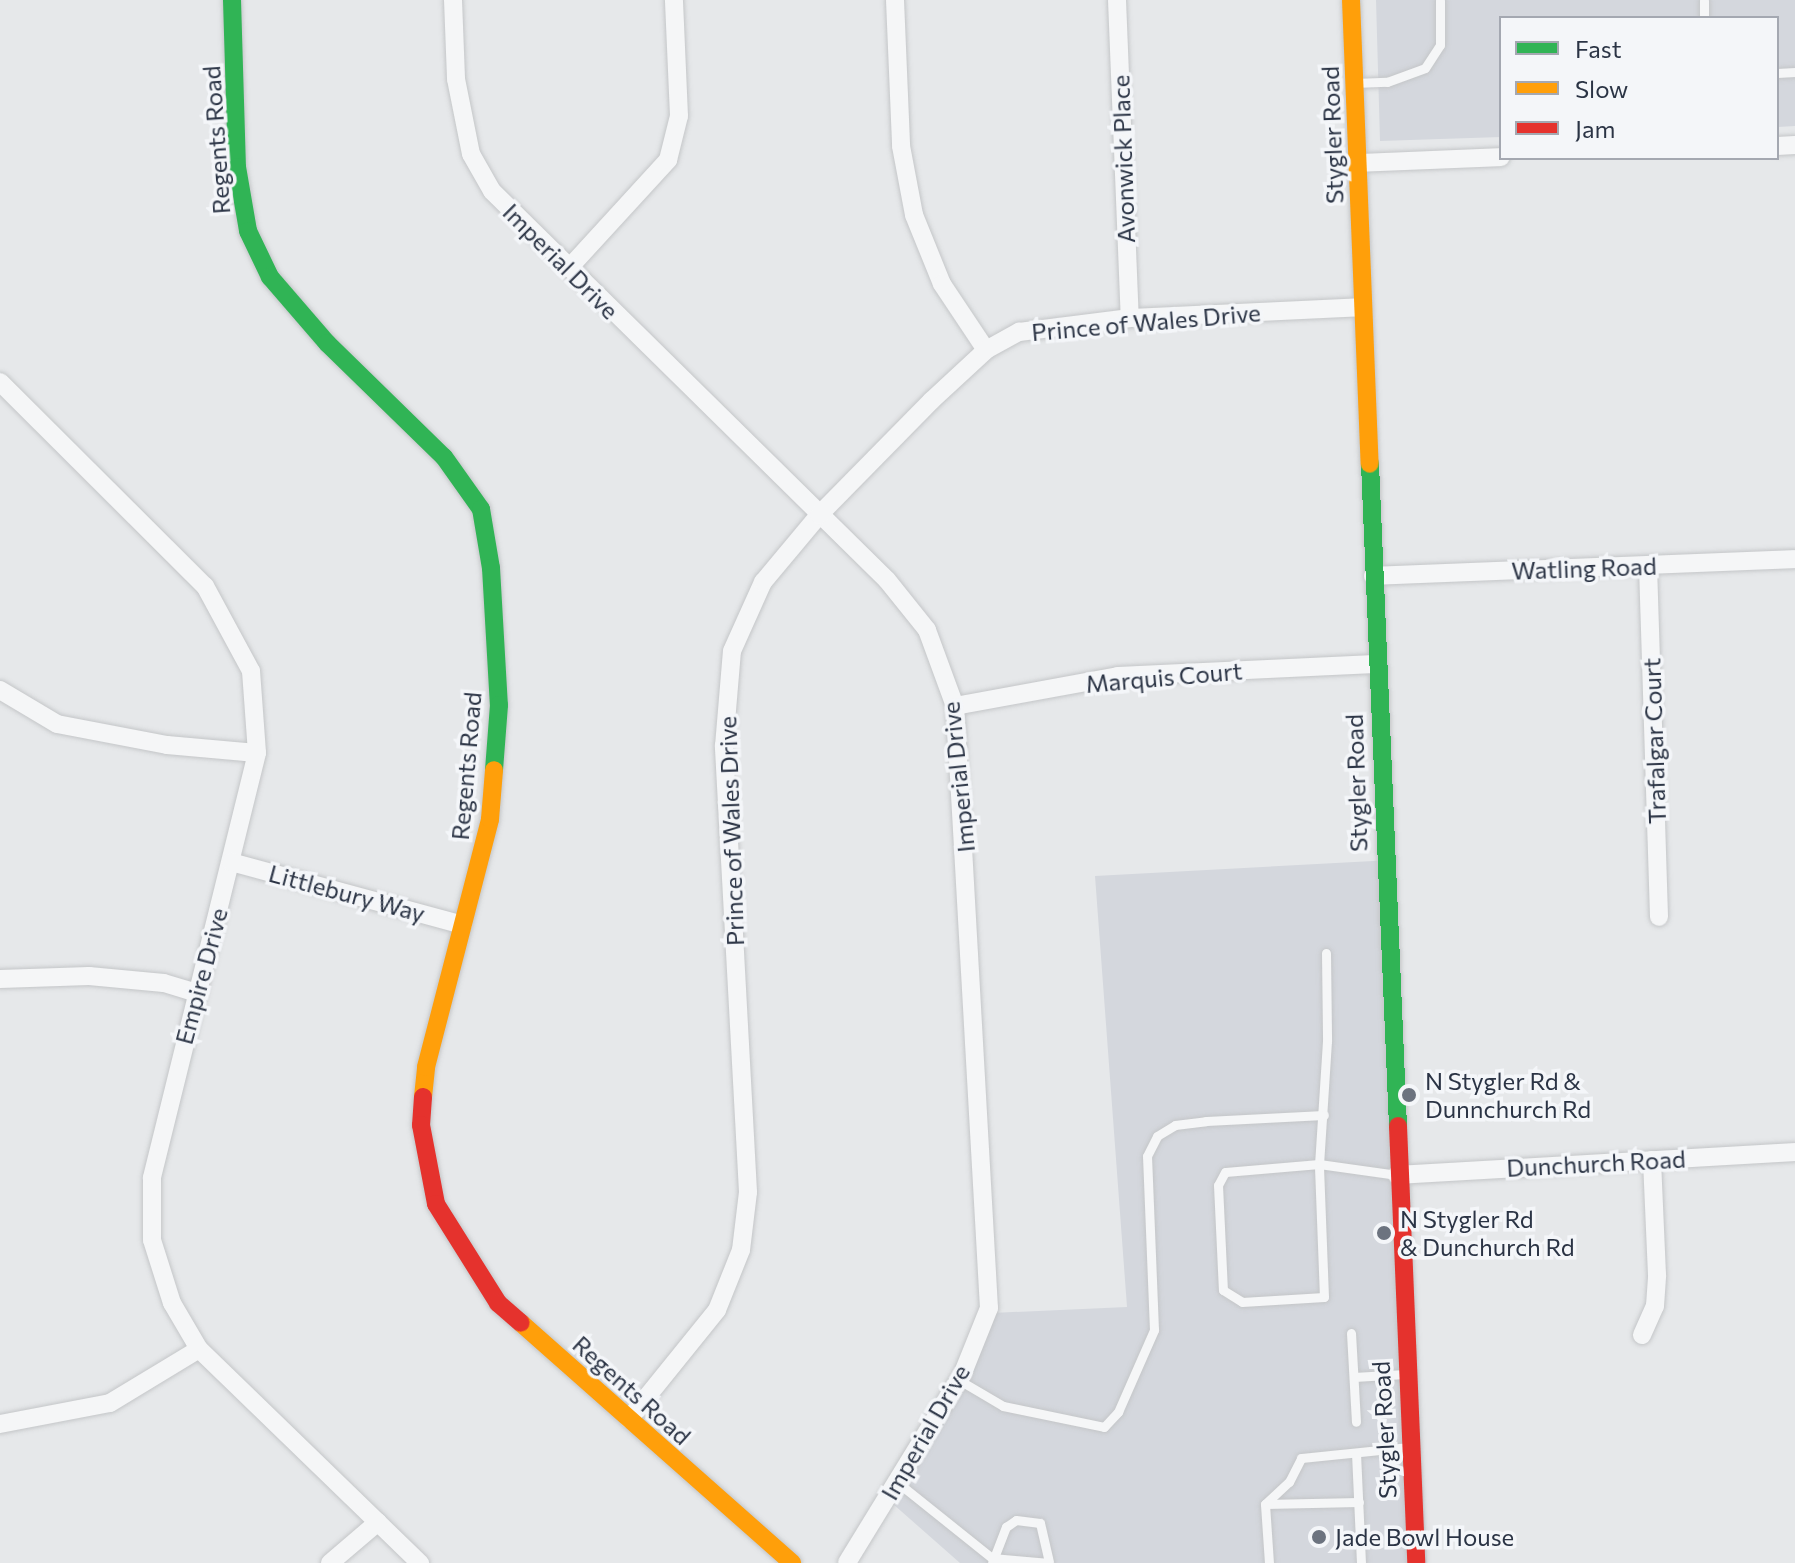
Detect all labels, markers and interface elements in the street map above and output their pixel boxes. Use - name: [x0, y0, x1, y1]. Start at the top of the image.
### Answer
- legend: [1499, 16, 1779, 160]
- text: Fast: [1575, 34, 1622, 63]
- street label: Regents Road: [196, 65, 236, 215]
- street label: Stygler Road: [1315, 66, 1349, 204]
- street label: Avonwick Place: [1106, 74, 1140, 244]
- text: Slow: [1575, 74, 1628, 103]
- text: Jam: [1575, 114, 1615, 143]
- street label: Imperial Drive: [497, 197, 625, 325]
- street label: Prince of Wales Drive: [1030, 298, 1262, 346]
- street label: Watling Road: [1511, 551, 1657, 585]
- street label: Marquis Court: [1084, 656, 1244, 698]
- street label: Trafalgar Court: [1637, 657, 1671, 825]
- street label: Regents Road: [445, 691, 487, 841]
- street label: Imperial Drive: [936, 700, 980, 854]
- street label: Stygler Road: [1339, 714, 1373, 852]
- street label: Prince of Wales Drive: [713, 716, 749, 946]
- street label: Littlebury Way: [266, 858, 428, 928]
- street label: Empire Drive: [169, 905, 233, 1047]
- place label: N Stygler Rd & Dunnchurch Rd: [1425, 1067, 1591, 1123]
- marker: N Stygler Rd & Dunnchurch Rd: [1400, 1086, 1418, 1104]
- street label: Dunchurch Road: [1506, 1144, 1686, 1182]
- place label: N Stygler Rd & Dunchurch Rd: [1400, 1205, 1575, 1261]
- marker: N Stygler Rd & Dunchurch Rd: [1375, 1224, 1393, 1242]
- street label: Regents Road: [567, 1330, 697, 1450]
- street label: Imperial Drive: [875, 1359, 975, 1505]
- street label: Stygler Road: [1366, 1360, 1402, 1500]
- place label: Jade Bowl House: [1335, 1523, 1514, 1551]
- marker: Jade Bowl House: [1310, 1528, 1328, 1546]

